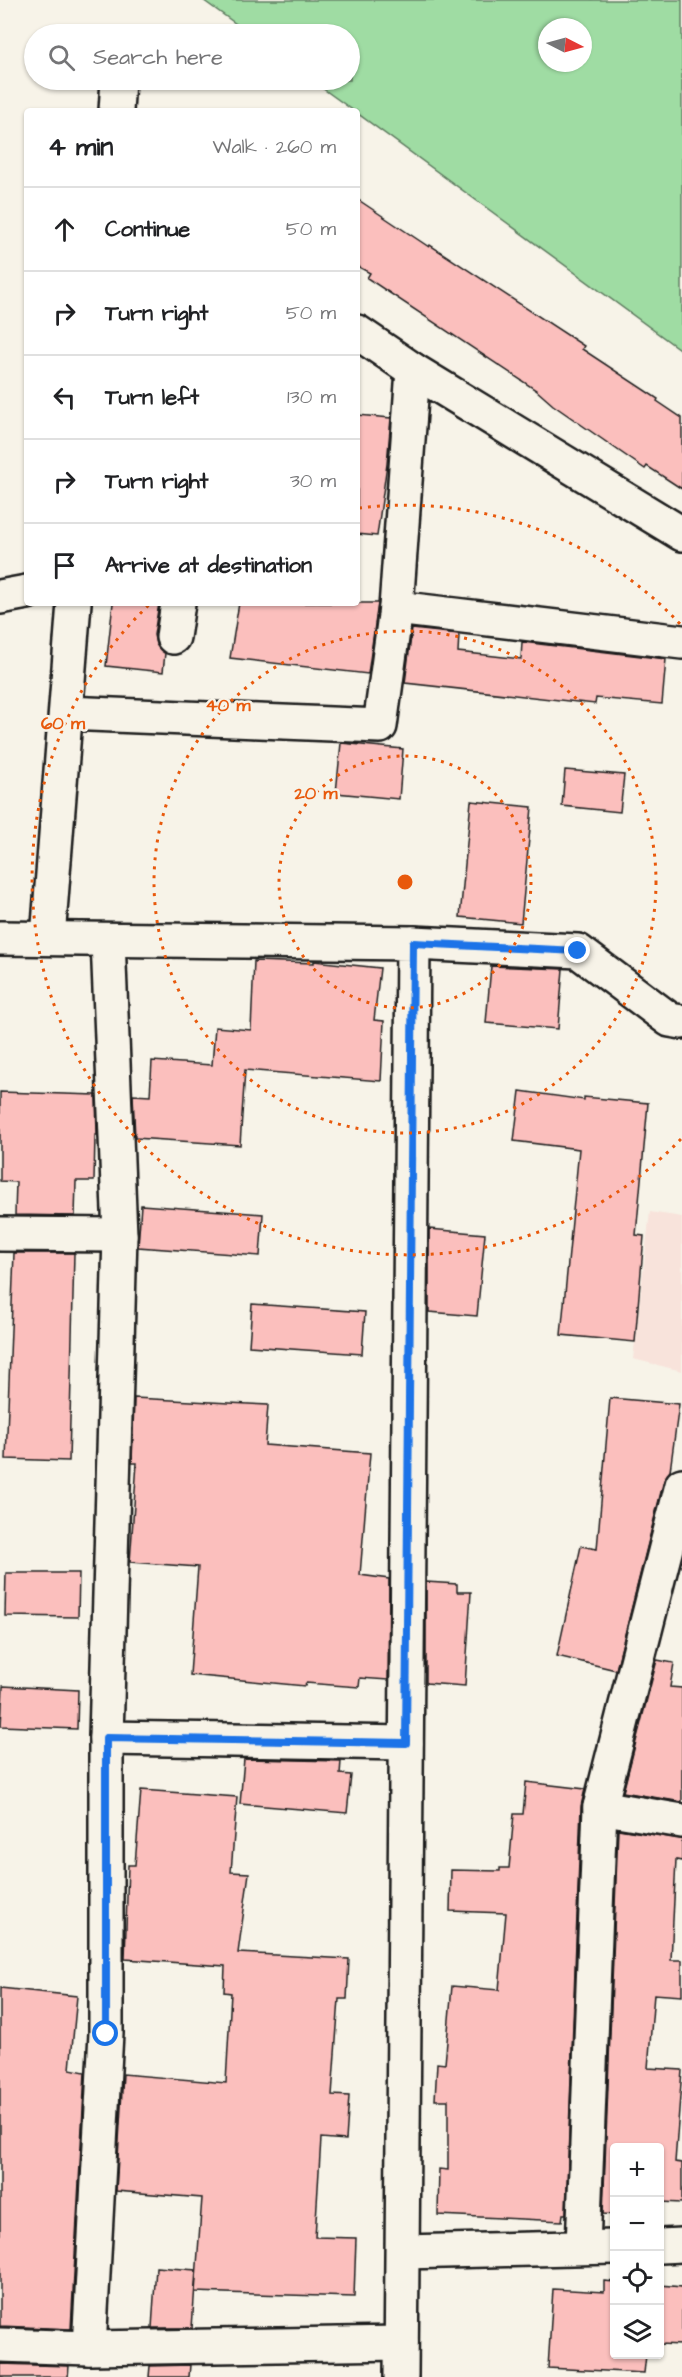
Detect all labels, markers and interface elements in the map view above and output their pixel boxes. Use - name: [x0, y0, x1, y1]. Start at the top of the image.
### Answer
- north arrow: [538, 18, 592, 72]
- search box: [24, 24, 360, 90]
- icon: search: [45, 41, 78, 74]
- text: Search here: [93, 42, 223, 73]
- text: 4 min: [48, 129, 113, 165]
- text: Walk · 260 m: [213, 133, 336, 161]
- icon: ahead: [48, 213, 81, 246]
- text: Continue: [105, 214, 190, 245]
- text: 50 m: [286, 215, 336, 243]
- icon: right: [48, 297, 81, 330]
- text: Turn right: [105, 298, 208, 329]
- text: 50 m: [286, 299, 336, 327]
- icon: left: [48, 381, 81, 414]
- text: Turn left: [105, 382, 199, 413]
- text: 130 m: [287, 383, 336, 411]
- icon: right: [48, 465, 81, 498]
- text: Turn right: [105, 466, 208, 497]
- text: 30 m: [290, 467, 336, 495]
- icon: arrive: [48, 549, 81, 582]
- text: Arrive at destination: [105, 550, 312, 581]
- text: 40 m: [206, 693, 251, 718]
- text: 60 m: [41, 711, 86, 736]
- text: 20 m: [294, 781, 338, 806]
- centre of rings: [395, 872, 415, 892]
- route end: [564, 937, 590, 963]
- route start: [92, 2020, 118, 2046]
- map controls: [610, 2143, 664, 2359]
- button: +: [610, 2143, 664, 2197]
- button: −: [610, 2197, 664, 2251]
- button: locate: [610, 2251, 664, 2305]
- button: layers: [610, 2305, 664, 2359]

